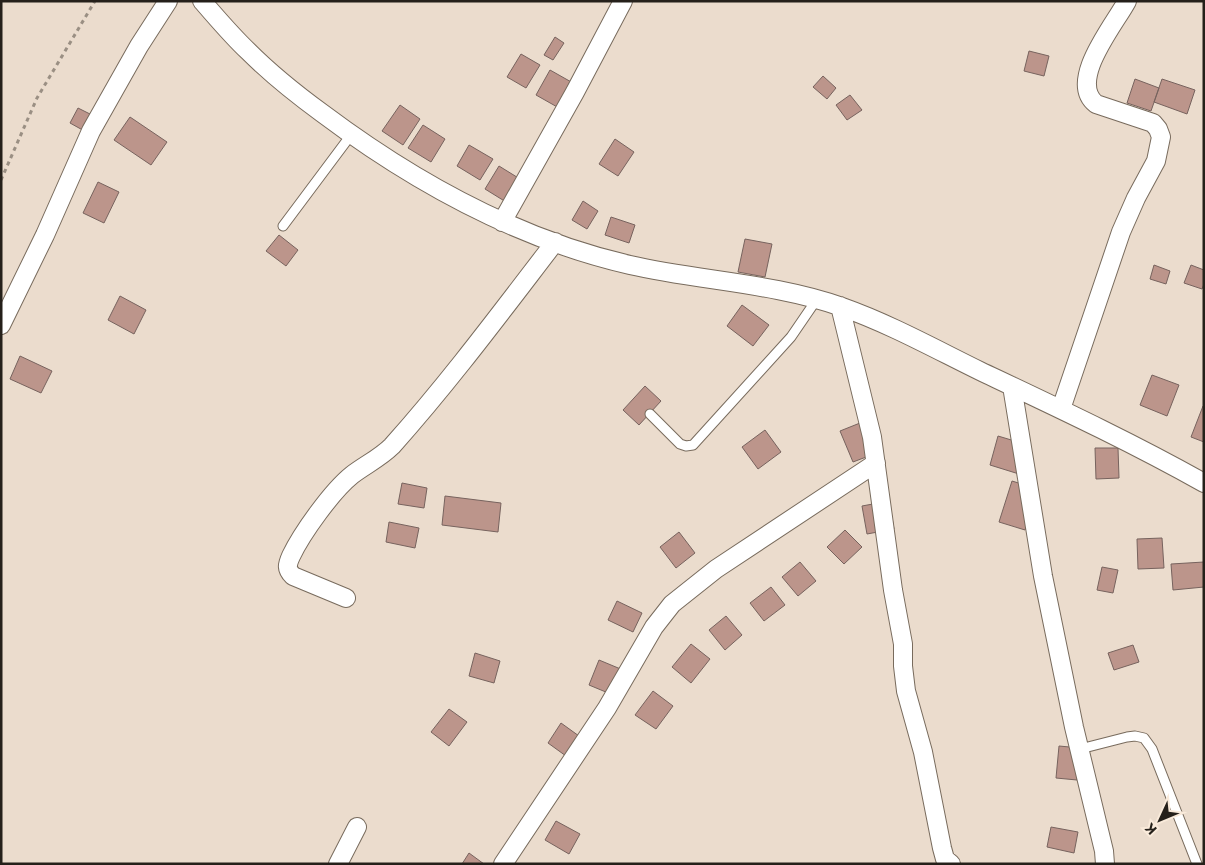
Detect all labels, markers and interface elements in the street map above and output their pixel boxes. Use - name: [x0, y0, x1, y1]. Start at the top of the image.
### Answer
- north arrow: [1135, 795, 1185, 845]
- text: K: [1141, 819, 1161, 839]

